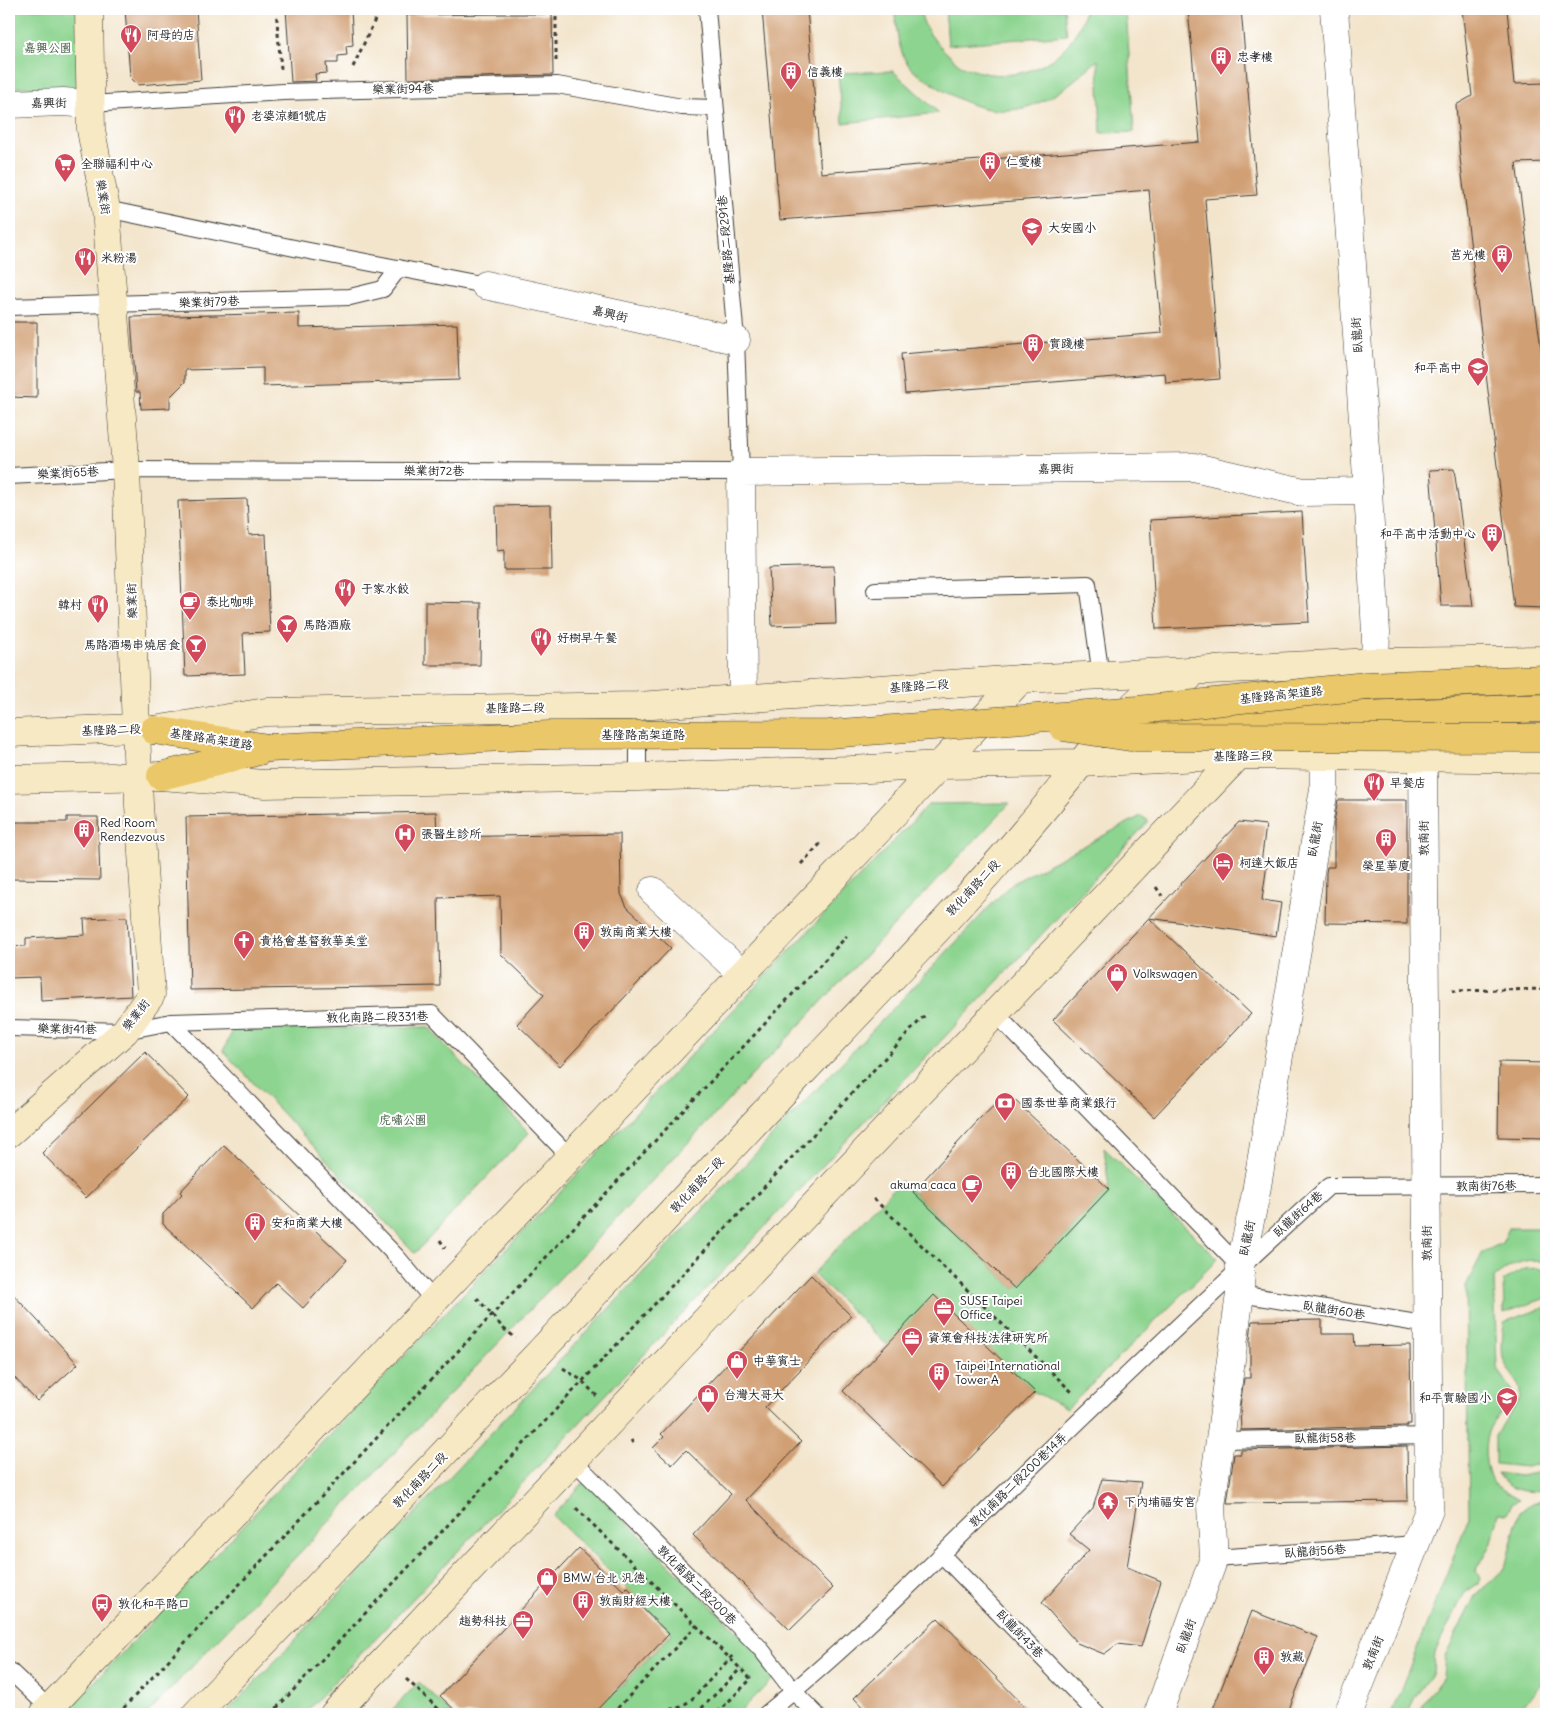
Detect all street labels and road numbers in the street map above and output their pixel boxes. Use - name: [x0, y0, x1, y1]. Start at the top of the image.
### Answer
- street label: 樂業街94巷: [372, 80, 434, 97]
- street label: 嘉興街: [31, 95, 67, 110]
- street label: 樂業街: [93, 178, 114, 216]
- street label: 基隆路二段291巷: [714, 194, 737, 286]
- street label: 樂業街79巷: [178, 293, 240, 310]
- street label: 嘉興街: [591, 302, 629, 325]
- street label: 臥龍街: [1348, 317, 1365, 354]
- street label: 嘉興街: [1038, 461, 1074, 476]
- street label: 樂業街65巷: [37, 463, 99, 482]
- street label: 樂業街72巷: [404, 463, 464, 478]
- street label: 樂業街: [123, 583, 140, 619]
- street label: 基隆路二段: [889, 676, 949, 695]
- street label: 基隆路高架道路: [1238, 683, 1324, 706]
- street label: 基隆路二段: [485, 699, 545, 716]
- street label: 基隆路二段: [81, 721, 141, 738]
- street label: 基隆路高架道路: [168, 725, 254, 752]
- street label: 基隆路高架道路: [601, 727, 685, 742]
- street label: 基隆路三段: [1213, 747, 1273, 764]
- street label: 臥龍街: [1304, 820, 1325, 858]
- street label: 敦南街: [1416, 820, 1431, 856]
- street label: 敦化南路二段: [943, 856, 1003, 919]
- street label: 樂業街: [119, 996, 153, 1033]
- street label: 敦化南路二段331巷: [326, 1008, 428, 1025]
- street label: 樂業街41巷: [37, 1020, 97, 1037]
- street label: 敦化南路二段: [667, 1153, 727, 1216]
- street label: 敦南街76巷: [1456, 1177, 1516, 1194]
- street label: 臥龍街64巷: [1270, 1187, 1326, 1240]
- street label: 臥龍街: [1235, 1219, 1258, 1257]
- street label: 敦南街: [1419, 1225, 1434, 1261]
- street label: 臥龍街60巷: [1302, 1297, 1366, 1322]
- street label: 敦化南路二段200巷14弄: [966, 1429, 1070, 1530]
- street label: 臥龍街58巷: [1294, 1429, 1356, 1446]
- street label: 敦化南路二段: [389, 1449, 450, 1511]
- street label: 臥龍街56巷: [1284, 1541, 1346, 1560]
- street label: 敦化南路二段200巷: [654, 1542, 740, 1628]
- street label: 臥龍街43巷: [994, 1606, 1047, 1661]
- street label: 臥龍街: [1172, 1616, 1199, 1655]
- street label: 敦南街: [1359, 1633, 1386, 1672]

